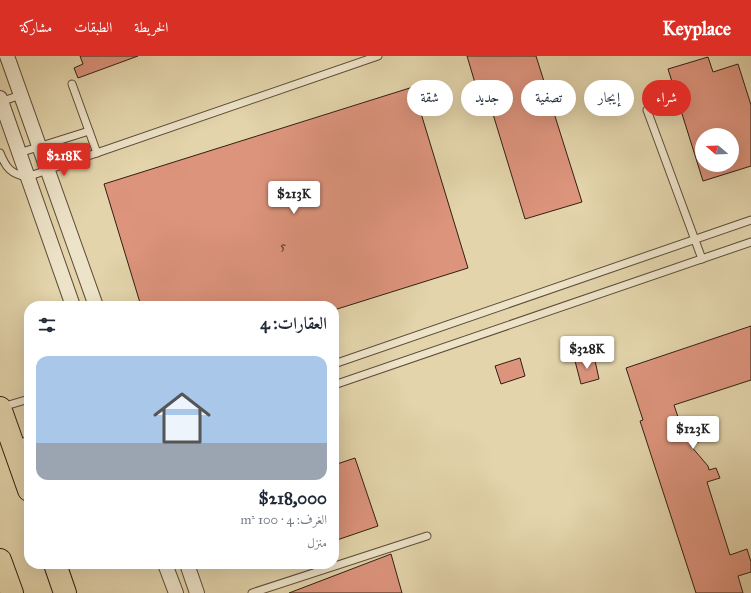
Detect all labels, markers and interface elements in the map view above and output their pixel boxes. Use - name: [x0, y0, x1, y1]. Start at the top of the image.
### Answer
- text: Keyplace: [663, 17, 731, 40]
- text: مشاركة: [20, 19, 52, 36]
- text: الطبقات: [74, 19, 112, 36]
- text: الخريطة: [134, 19, 168, 36]
- chip: شقة: [407, 80, 453, 116]
- chip: جديد: [461, 80, 513, 116]
- chip: تصفية: [521, 80, 576, 116]
- chip: إيجار: [584, 80, 634, 116]
- chip: شراء: [642, 80, 691, 116]
- north arrow: [695, 128, 739, 172]
- map controls: [695, 128, 739, 172]
- pin: $218K: [36, 143, 92, 177]
- text: $218K: [46, 148, 82, 164]
- pin: $213K: [266, 181, 322, 215]
- text: $213K: [277, 186, 311, 202]
- house number: 5: [280, 238, 286, 254]
- text: العقارات: 4: [260, 313, 327, 334]
- icon: filters: [36, 314, 58, 336]
- pin: $328K: [559, 336, 615, 370]
- text: $328K: [569, 341, 605, 357]
- icon: home: [146, 382, 218, 454]
- pin: $123K: [665, 416, 721, 450]
- text: $123K: [676, 421, 710, 437]
- text: $218,000: [259, 488, 327, 509]
- text: الغرف: 4 · 100 m²: [240, 512, 327, 528]
- text: منزل: [307, 535, 327, 551]

